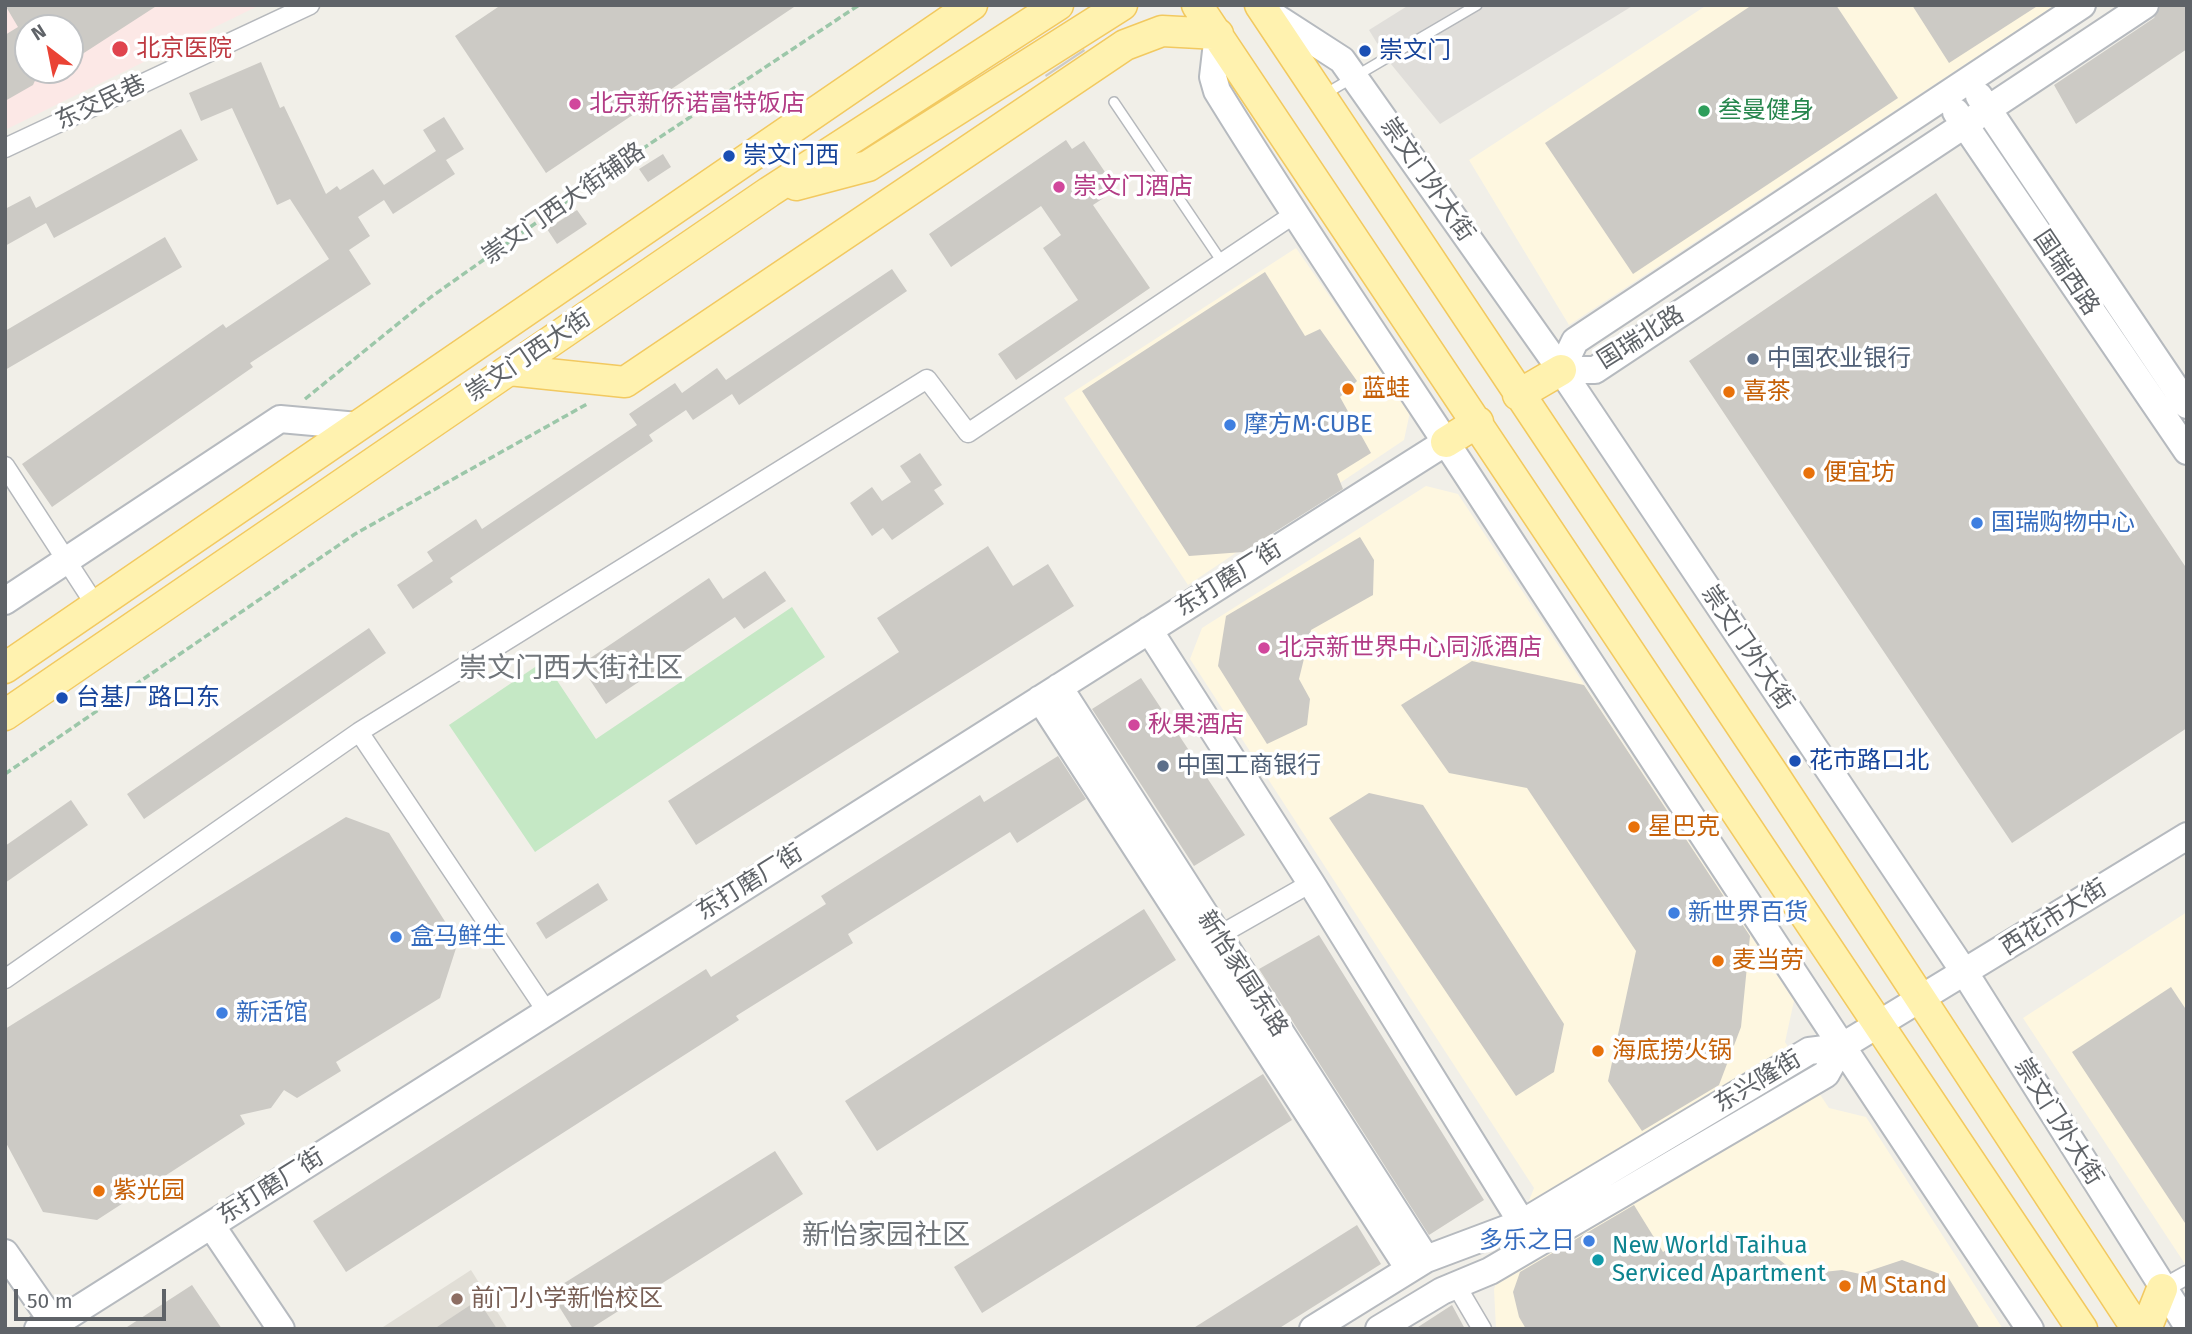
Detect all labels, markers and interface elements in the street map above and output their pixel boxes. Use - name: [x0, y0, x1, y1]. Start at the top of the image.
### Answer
- north arrow: [14, 14, 84, 84]
- text: N: [27, 19, 50, 46]
- place label: 北京医院: [136, 35, 232, 63]
- place label: 崇文门: [1379, 37, 1451, 65]
- marker: 北京医院: [110, 39, 130, 59]
- marker: 崇文门: [1357, 43, 1373, 59]
- street label: 东交民巷: [51, 70, 151, 136]
- place label: 北京新侨诺富特饭店: [589, 90, 805, 118]
- marker: 北京新侨诺富特饭店: [567, 96, 583, 112]
- place label: 叁曼健身: [1718, 97, 1814, 125]
- marker: 叁曼健身: [1696, 103, 1712, 119]
- street label: 崇文门外大街: [1374, 113, 1480, 247]
- street label: 崇文门西大街辅路: [477, 137, 651, 271]
- place label: 崇文门西: [743, 142, 839, 170]
- marker: 崇文门西: [721, 148, 737, 164]
- place label: 崇文门酒店: [1073, 173, 1193, 201]
- marker: 崇文门酒店: [1051, 179, 1067, 195]
- street label: 国瑞西路: [2027, 225, 2105, 321]
- street label: 国瑞北路: [1593, 300, 1689, 376]
- street label: 崇文门西大街: [461, 304, 597, 408]
- place label: 中国农业银行: [1767, 345, 1911, 373]
- marker: 中国农业银行: [1745, 351, 1761, 367]
- place label: 蓝蛙: [1362, 375, 1410, 403]
- place label: 喜茶: [1743, 378, 1791, 406]
- marker: 蓝蛙: [1340, 381, 1356, 397]
- marker: 喜茶: [1721, 384, 1737, 400]
- place label: 摩方M·CUBE: [1244, 411, 1373, 439]
- marker: 摩方M·CUBE: [1222, 417, 1238, 433]
- place label: 便宜坊: [1823, 459, 1895, 487]
- marker: 便宜坊: [1801, 465, 1817, 481]
- place label: 国瑞购物中心: [1991, 509, 2135, 537]
- marker: 国瑞购物中心: [1969, 515, 1985, 531]
- street label: 东打磨厂街: [1170, 535, 1288, 623]
- street label: 崇文门外大街: [1695, 580, 1799, 716]
- place label: 北京新世界中心同派酒店: [1278, 634, 1542, 662]
- marker: 北京新世界中心同派酒店: [1256, 640, 1272, 656]
- district label: 崇文门西大街社区: [459, 652, 683, 686]
- place label: 台基厂路口东: [76, 684, 220, 712]
- marker: 台基厂路口东: [54, 690, 70, 706]
- place label: 秋果酒店: [1148, 711, 1244, 739]
- marker: 秋果酒店: [1126, 717, 1142, 733]
- place label: 花市路口北: [1809, 747, 1929, 775]
- place label: 中国工商银行: [1177, 752, 1321, 780]
- marker: 花市路口北: [1787, 753, 1803, 769]
- marker: 中国工商银行: [1155, 758, 1171, 774]
- place label: 星巴克: [1648, 813, 1720, 841]
- marker: 星巴克: [1626, 819, 1642, 835]
- street label: 东打磨厂街: [691, 839, 809, 927]
- street label: 西花市大街: [1995, 874, 2113, 962]
- place label: 新世界百货: [1688, 899, 1808, 927]
- marker: 新世界百货: [1666, 905, 1682, 921]
- street label: 新怡家园东路: [1191, 906, 1293, 1042]
- place label: 盒马鲜生: [410, 923, 506, 951]
- marker: 盒马鲜生: [388, 929, 404, 945]
- place label: 麦当劳: [1732, 947, 1804, 975]
- marker: 麦当劳: [1710, 953, 1726, 969]
- place label: 新活馆: [236, 999, 308, 1027]
- marker: 新活馆: [214, 1005, 230, 1021]
- place label: 海底捞火锅: [1612, 1037, 1732, 1065]
- marker: 海底捞火锅: [1590, 1043, 1606, 1059]
- street label: 东兴隆街: [1709, 1045, 1807, 1119]
- street label: 崇文门外大街: [2008, 1053, 2108, 1191]
- street label: 东打磨厂街: [212, 1143, 330, 1231]
- place label: 紫光园: [113, 1177, 185, 1205]
- marker: 紫光园: [91, 1183, 107, 1199]
- district label: 新怡家园社区: [802, 1219, 970, 1253]
- place label: 多乐之日: [1479, 1227, 1575, 1255]
- place label: New World Taihua Serviced Apartment: [1612, 1232, 1826, 1288]
- marker: 多乐之日: [1581, 1233, 1597, 1249]
- marker: New World Taihua Serviced Apartment: [1590, 1252, 1606, 1268]
- place label: M Stand: [1859, 1272, 1947, 1300]
- scale bar: [18, 1274, 170, 1318]
- marker: M Stand: [1837, 1278, 1853, 1294]
- place label: 前门小学新怡校区: [471, 1285, 663, 1313]
- text: 50 m: [27, 1288, 73, 1314]
- marker: 前门小学新怡校区: [449, 1291, 465, 1307]

